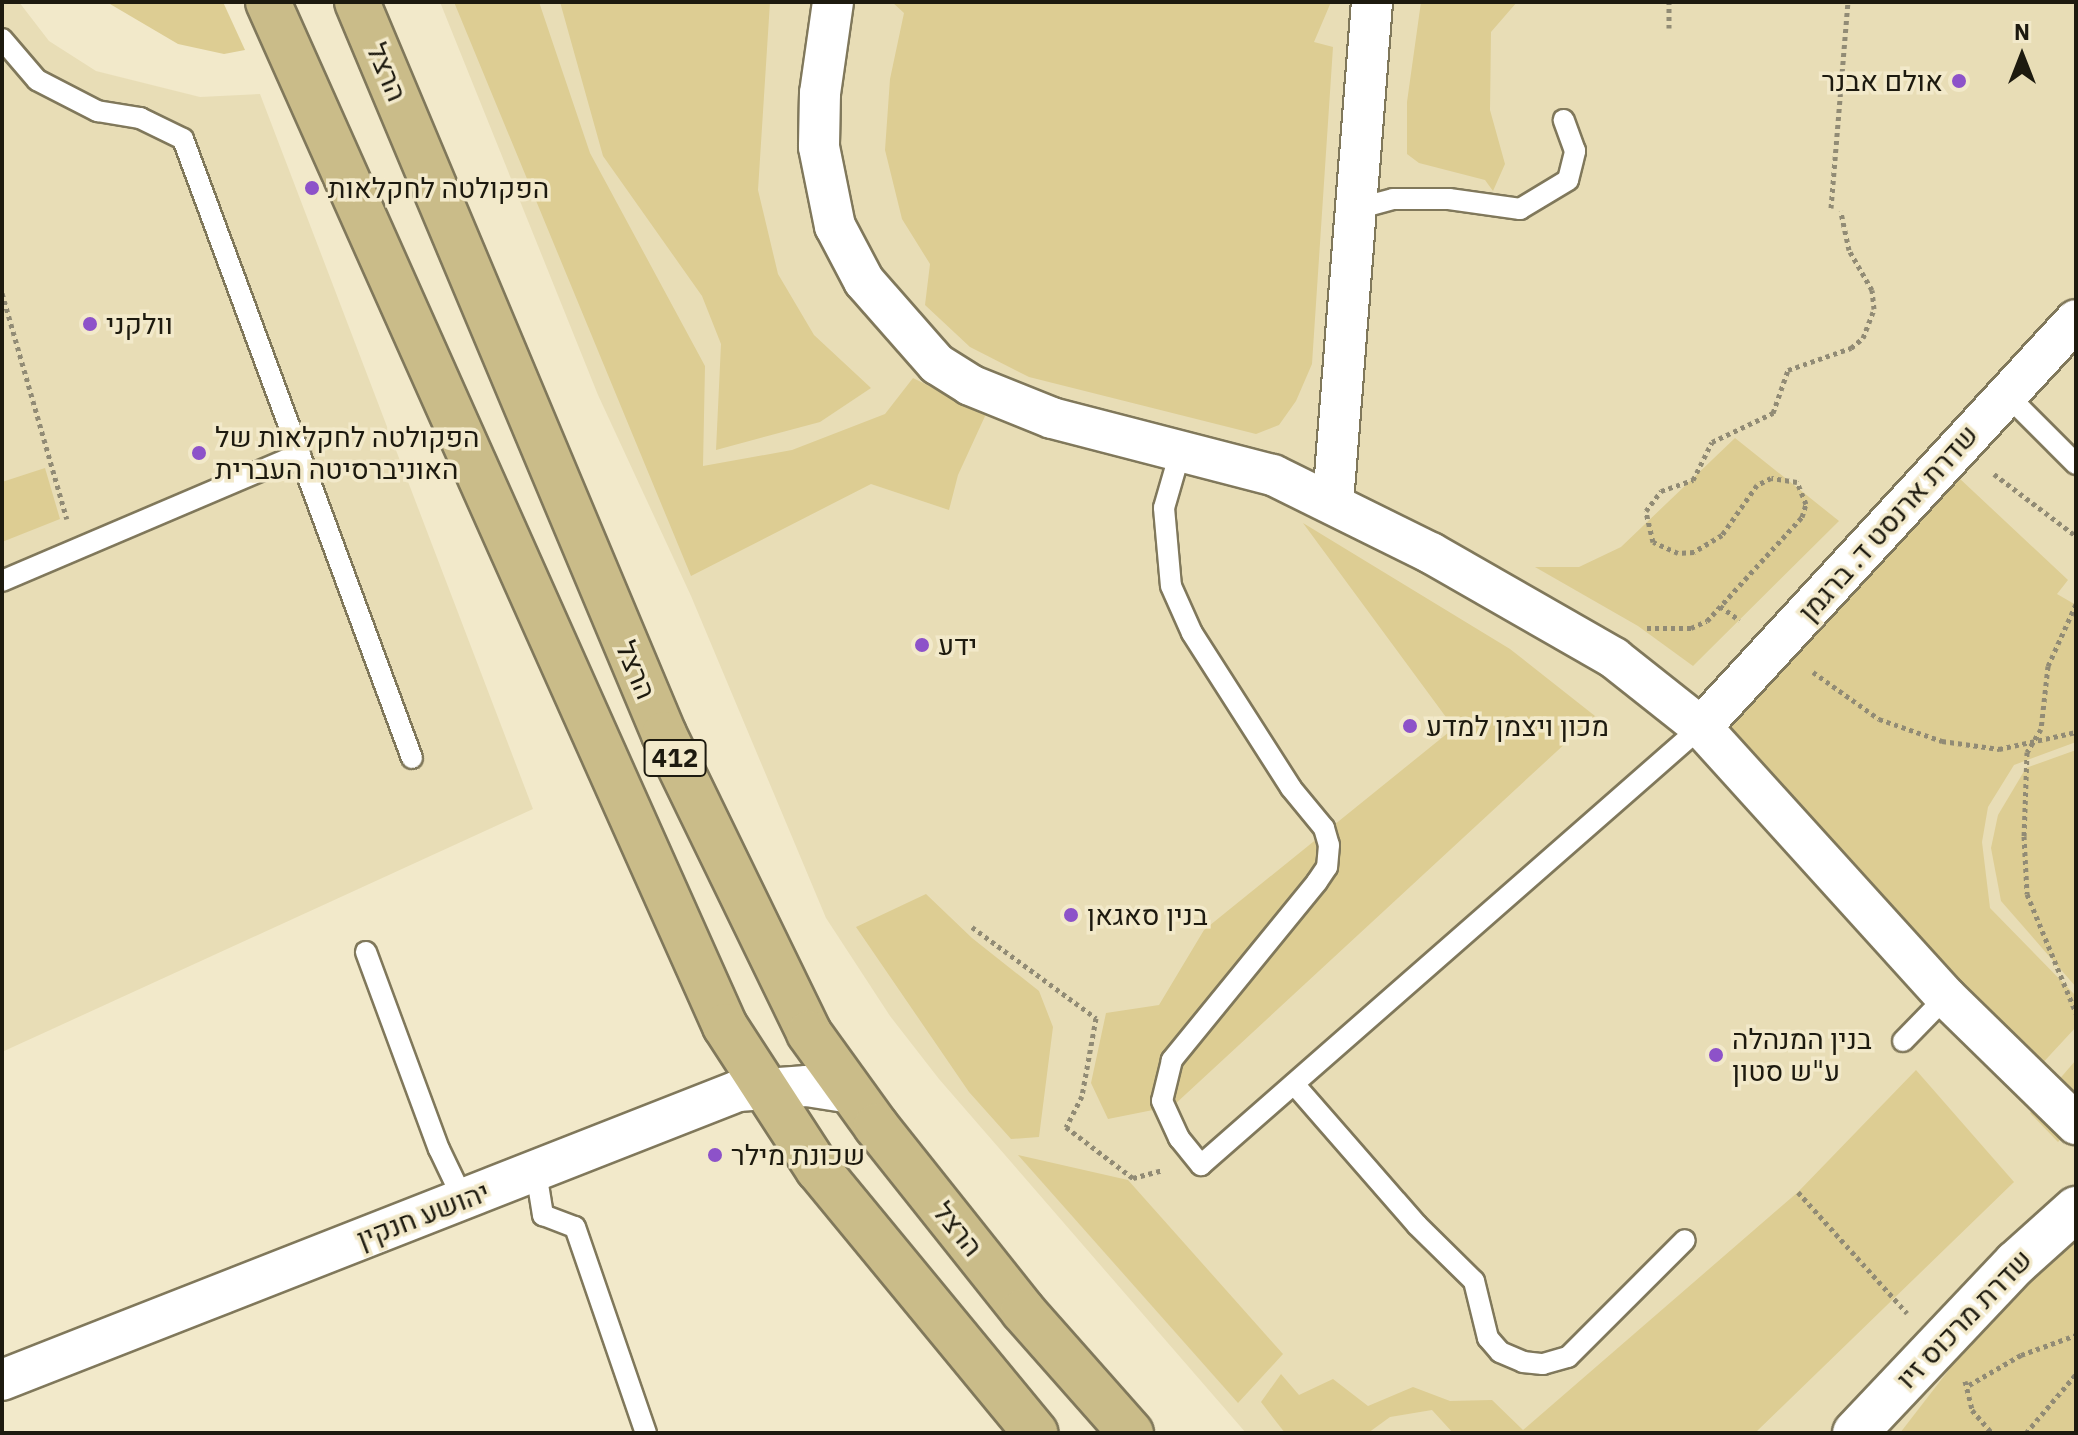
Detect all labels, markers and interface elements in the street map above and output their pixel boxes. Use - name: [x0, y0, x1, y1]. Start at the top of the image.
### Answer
- north arrow: [1982, 16, 2062, 96]
- text: N: [2014, 17, 2030, 46]
- street label: הרצל: [360, 38, 414, 106]
- place label: אולם אבנר: [1821, 64, 1943, 98]
- marker: אולם אבנר: [1950, 72, 1968, 90]
- place label: הפקולטה לחקלאות: [328, 171, 549, 205]
- marker: הפקולטה לחקלאות: [303, 179, 321, 197]
- place label: וולקני: [106, 307, 173, 341]
- marker: וולקני: [81, 315, 99, 333]
- street label: שדרת ארנסט ד. ברגמן: [1791, 418, 1985, 628]
- place label: הפקולטה לחקלאות של האוניברסיטה העברית: [215, 420, 479, 486]
- marker: הפקולטה לחקלאות של האוניברסיטה העברית: [190, 444, 208, 462]
- place label: ידע: [938, 628, 977, 662]
- street label: הרצל: [609, 636, 663, 704]
- marker: ידע: [913, 636, 931, 654]
- place label: מכון ויצמן למדע: [1426, 709, 1609, 743]
- marker: מכון ויצמן למדע: [1401, 717, 1419, 735]
- road number: 412: [643, 736, 707, 780]
- place label: בנין סאגאן: [1087, 898, 1208, 932]
- marker: בנין סאגאן: [1062, 906, 1080, 924]
- place label: בנין המנהלה ע"ש סטון: [1732, 1022, 1872, 1088]
- marker: בנין המנהלה ע"ש סטון: [1707, 1046, 1725, 1064]
- place label: שכונת מילר: [731, 1138, 865, 1172]
- marker: שכונת מילר: [706, 1146, 724, 1164]
- street label: יהושע חנקין: [352, 1174, 494, 1256]
- street label: הרצל: [926, 1195, 990, 1263]
- street label: שדרת מרכוס זיו: [1889, 1242, 2039, 1396]

